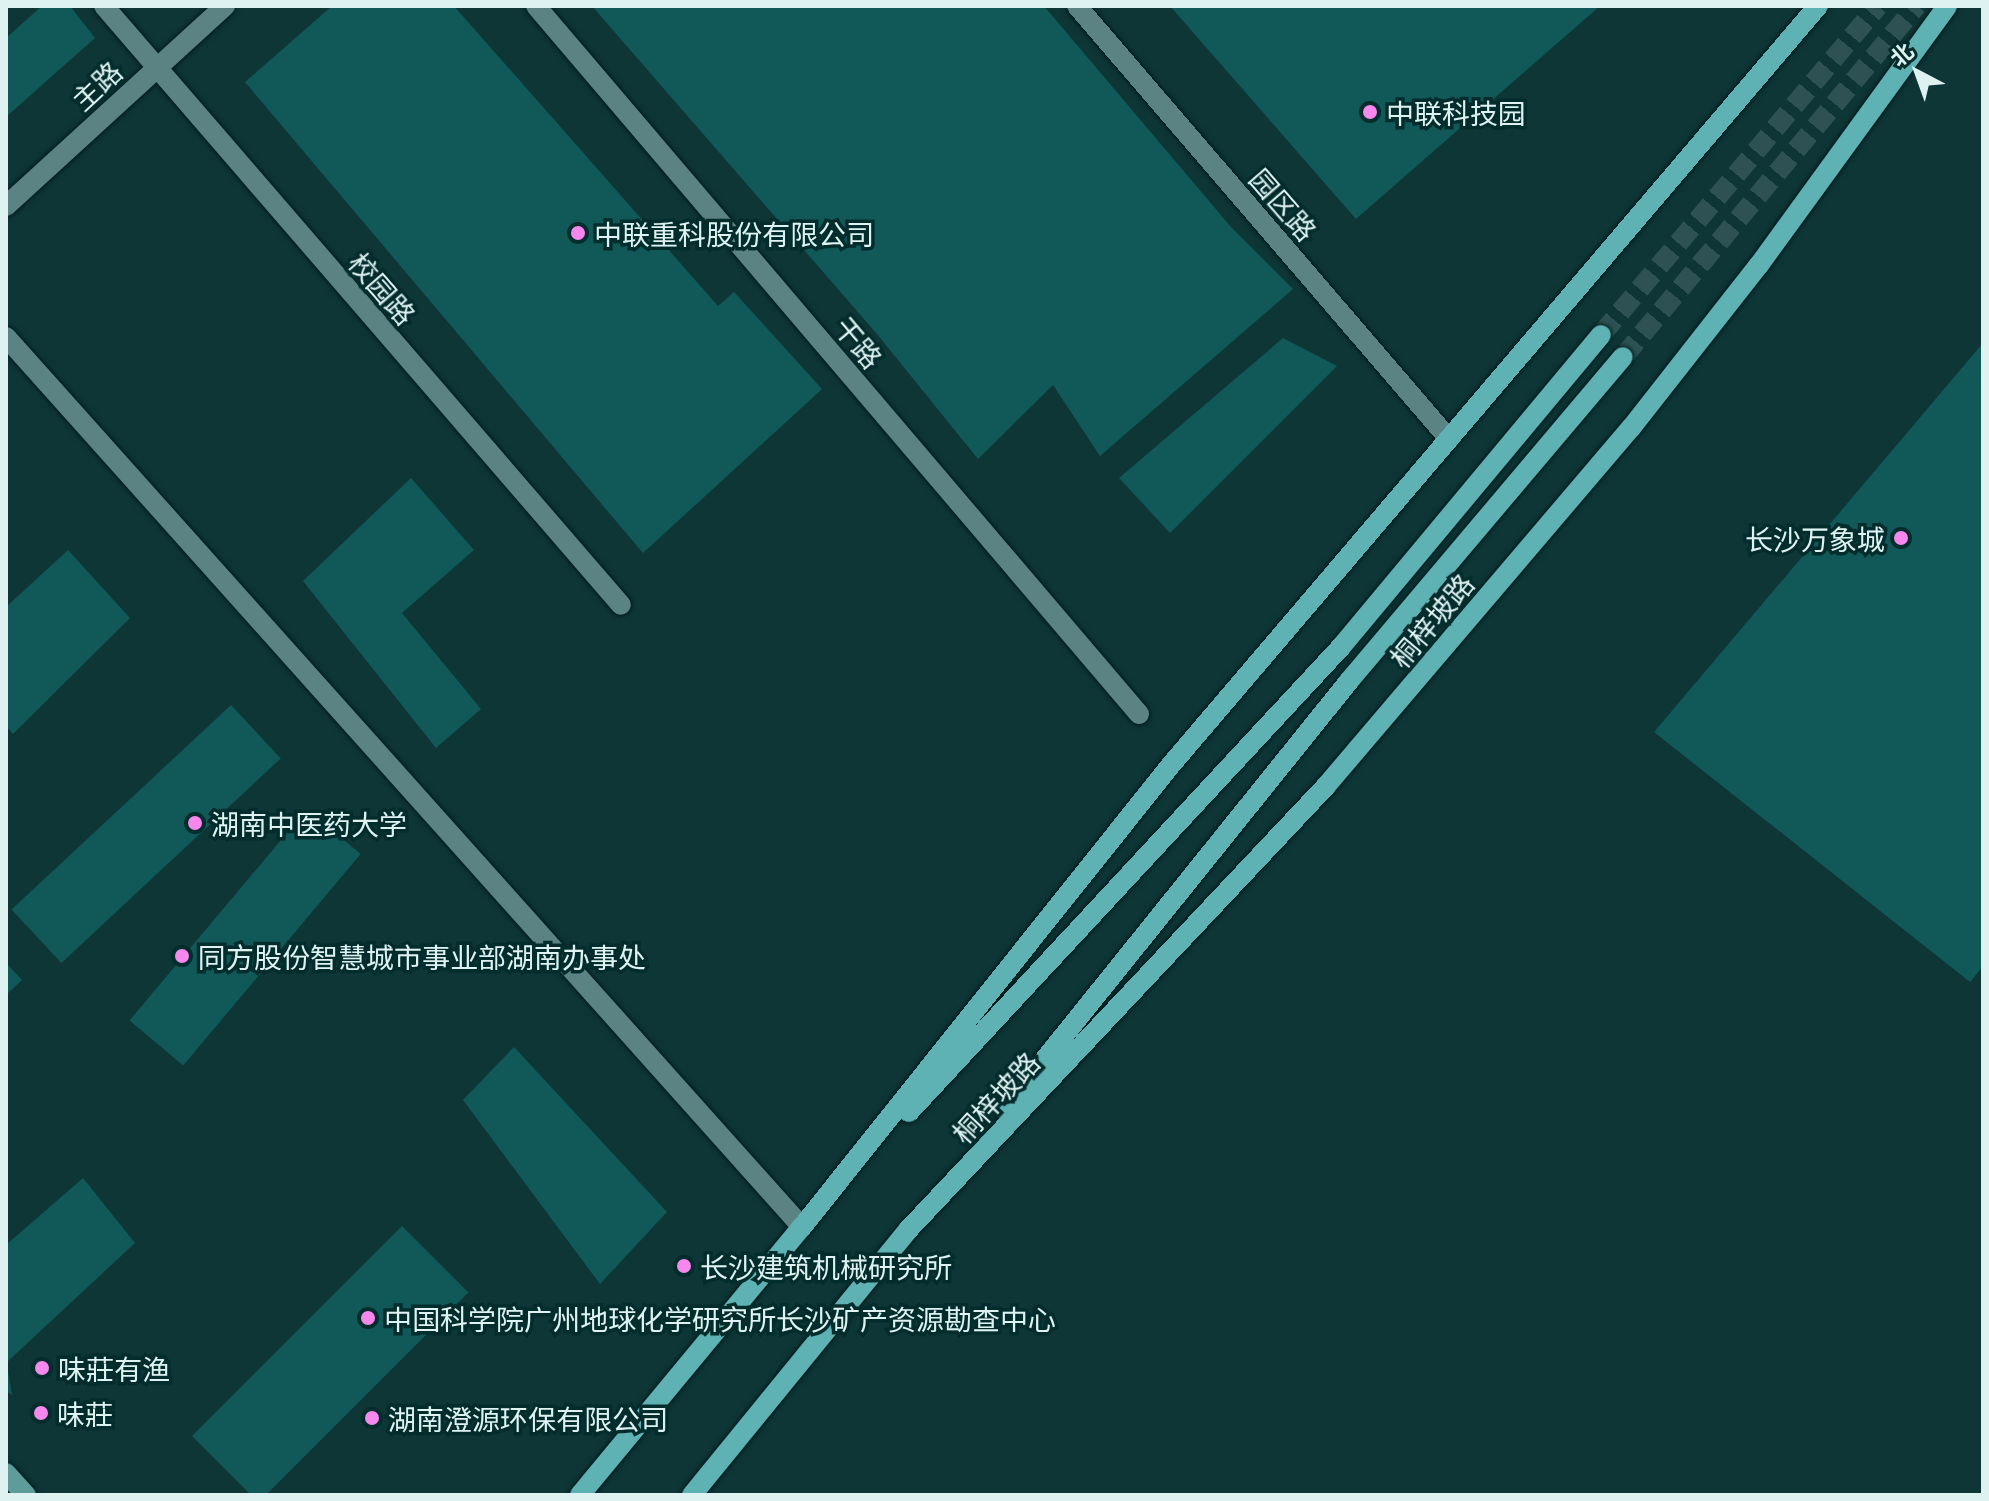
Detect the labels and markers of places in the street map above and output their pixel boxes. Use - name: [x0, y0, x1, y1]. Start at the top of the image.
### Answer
- place label: 中联科技园: [1386, 95, 1526, 129]
- marker: 中联科技园: [1361, 103, 1379, 121]
- place label: 中联重科股份有限公司: [594, 216, 874, 250]
- marker: 中联重科股份有限公司: [569, 224, 587, 242]
- place label: 长沙万象城: [1745, 521, 1885, 555]
- marker: 长沙万象城: [1892, 529, 1910, 547]
- place label: 湖南中医药大学: [211, 806, 407, 840]
- marker: 湖南中医药大学: [186, 814, 204, 832]
- place label: 同方股份智慧城市事业部湖南办事处: [198, 939, 646, 973]
- marker: 同方股份智慧城市事业部湖南办事处: [173, 947, 191, 965]
- place label: 长沙建筑机械研究所: [700, 1249, 952, 1283]
- marker: 长沙建筑机械研究所: [675, 1257, 693, 1275]
- place label: 中国科学院广州地球化学研究所长沙矿产资源勘查中心: [384, 1301, 1056, 1335]
- marker: 中国科学院广州地球化学研究所长沙矿产资源勘查中心: [359, 1309, 377, 1327]
- place label: 味莊有渔: [58, 1351, 170, 1385]
- marker: 味莊有渔: [33, 1359, 51, 1377]
- place label: 味莊: [57, 1396, 113, 1430]
- place label: 湖南澄源环保有限公司: [388, 1401, 668, 1435]
- marker: 味莊: [32, 1404, 50, 1422]
- marker: 湖南澄源环保有限公司: [363, 1409, 381, 1427]

